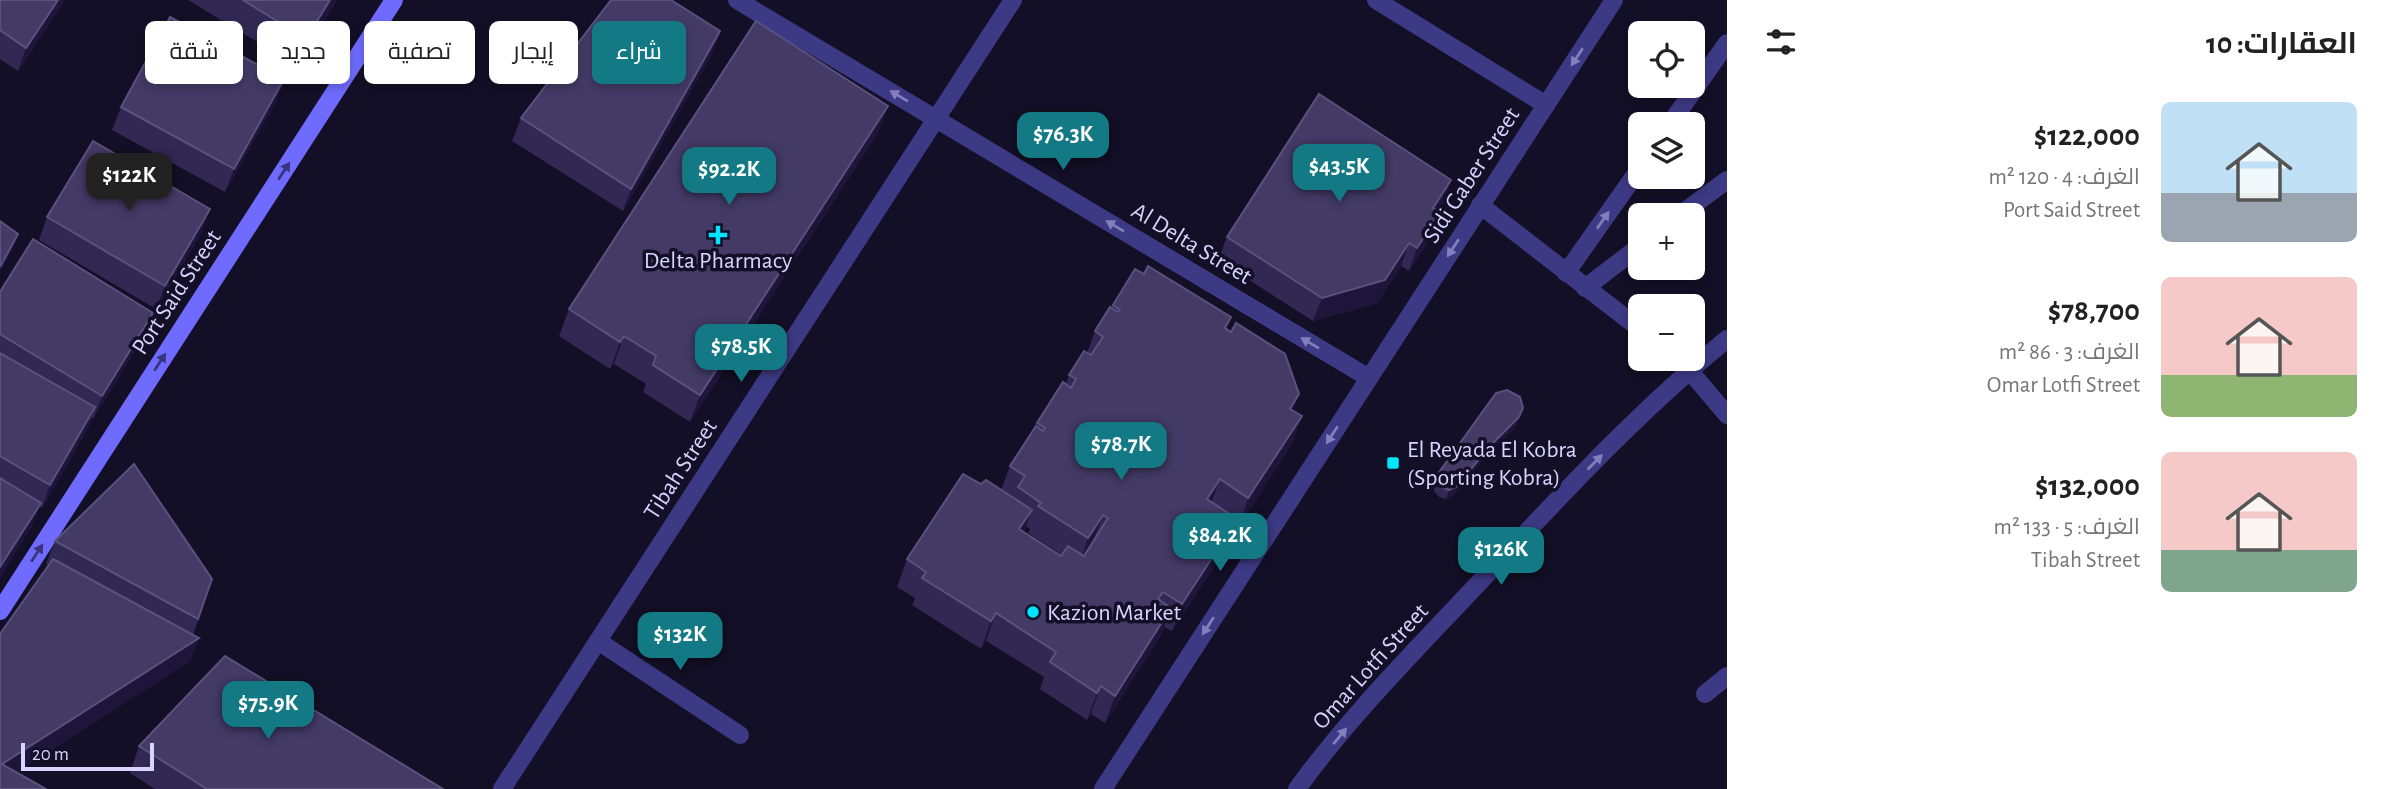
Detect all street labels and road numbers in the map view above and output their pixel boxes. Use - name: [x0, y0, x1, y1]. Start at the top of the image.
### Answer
- street label: Sidi Gaber Street: [1419, 103, 1525, 248]
- street label: Al Delta Street: [1127, 199, 1256, 289]
- street label: Port Said Street: [128, 226, 226, 359]
- street label: Tibah Street: [640, 415, 722, 524]
- street label: Omar Lotfi Street: [1308, 599, 1433, 734]

